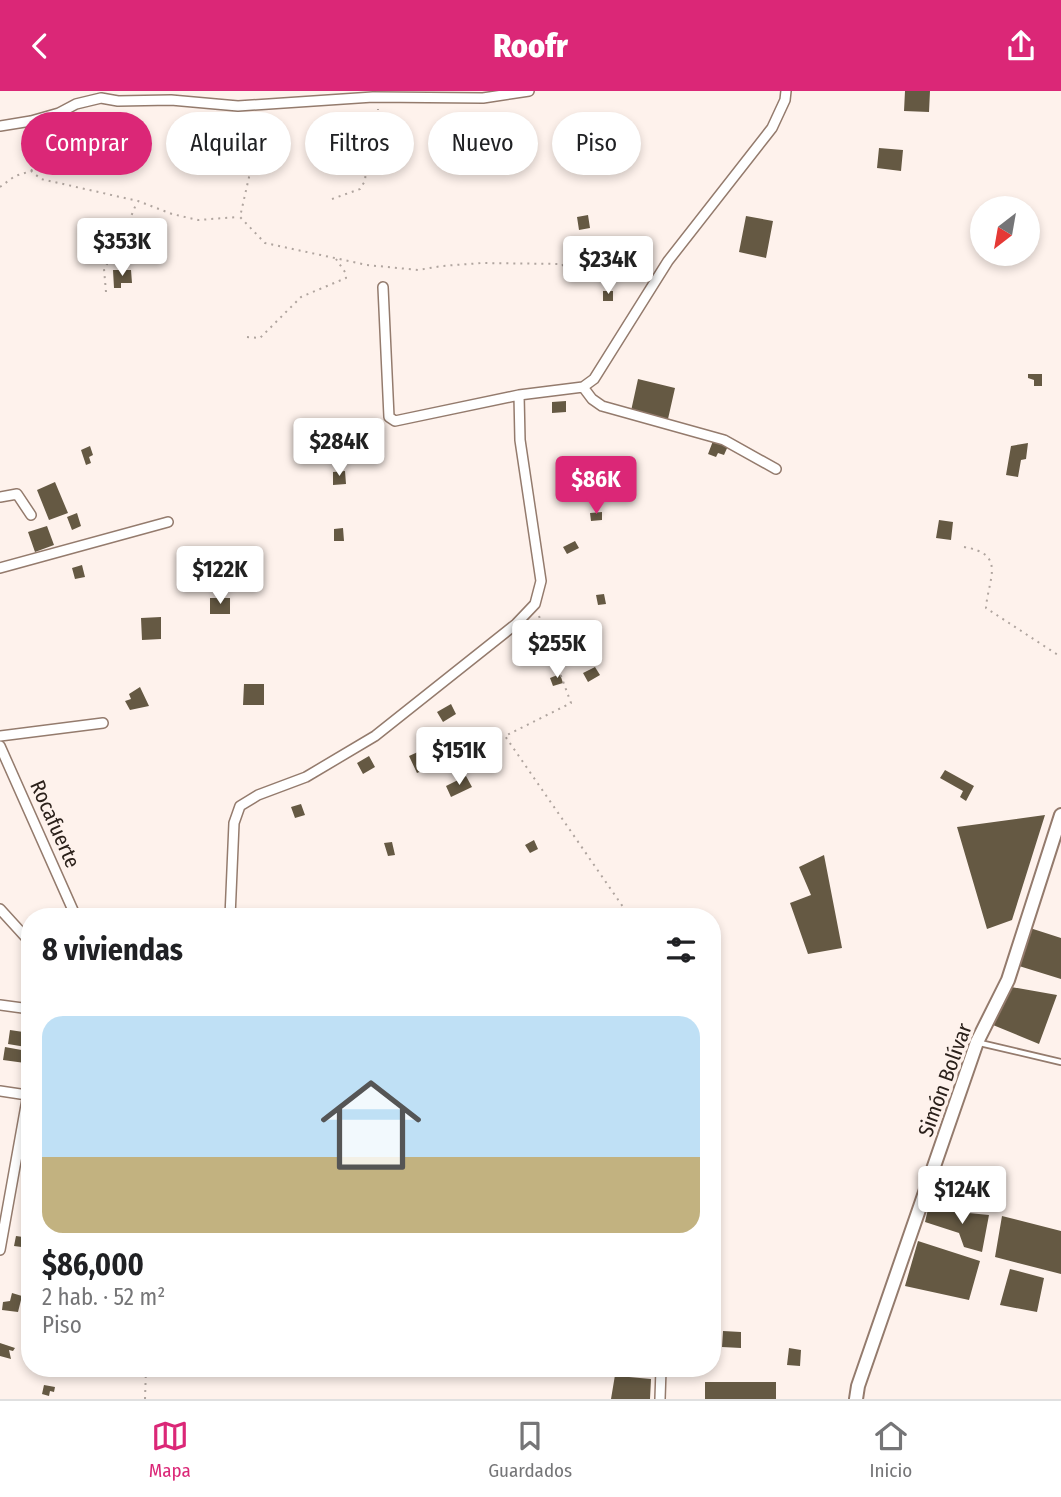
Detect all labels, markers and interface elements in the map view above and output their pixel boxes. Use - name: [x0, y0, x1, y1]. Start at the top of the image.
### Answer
- icon: back: [21, 27, 59, 65]
- text: Roofr: [493, 27, 568, 65]
- icon: share: [1002, 27, 1040, 65]
- chip: Comprar: [21, 112, 152, 175]
- chip: Alquilar: [166, 112, 291, 175]
- chip: Filtros: [305, 112, 414, 175]
- chip: Nuevo: [428, 112, 538, 175]
- chip: Piso: [552, 112, 641, 175]
- north arrow: [970, 196, 1040, 266]
- map controls: [970, 196, 1040, 266]
- pin: $353K: [73, 219, 171, 278]
- text: $353K: [93, 227, 151, 255]
- pin: $234K: [559, 237, 657, 296]
- text: $234K: [579, 245, 637, 273]
- pin: $284K: [290, 419, 388, 478]
- text: $284K: [309, 427, 369, 455]
- pin: $86K: [555, 457, 637, 516]
- text: $86K: [572, 465, 621, 493]
- pin: $122K: [171, 547, 269, 606]
- text: $122K: [192, 555, 248, 583]
- pin: $255K: [508, 621, 606, 680]
- text: $255K: [528, 629, 586, 657]
- pin: $151K: [410, 727, 508, 787]
- text: $151K: [432, 736, 486, 764]
- street label: Rocafuerte: [24, 776, 86, 872]
- icon: filters: [662, 931, 700, 969]
- text: 8 viviendas: [42, 932, 183, 968]
- street label: Simón Bolívar: [912, 1019, 978, 1140]
- icon: home: [308, 1062, 434, 1188]
- pin: $124K: [913, 1167, 1011, 1226]
- text: $124K: [934, 1175, 990, 1203]
- text: $86,000: [42, 1247, 144, 1283]
- text: 2 hab. · 52 m²: [42, 1283, 165, 1311]
- text: Piso: [42, 1311, 82, 1339]
- tab: Mapa: [149, 1417, 191, 1482]
- tab: Guardados: [488, 1417, 572, 1482]
- tab: Inicio: [870, 1417, 912, 1482]

